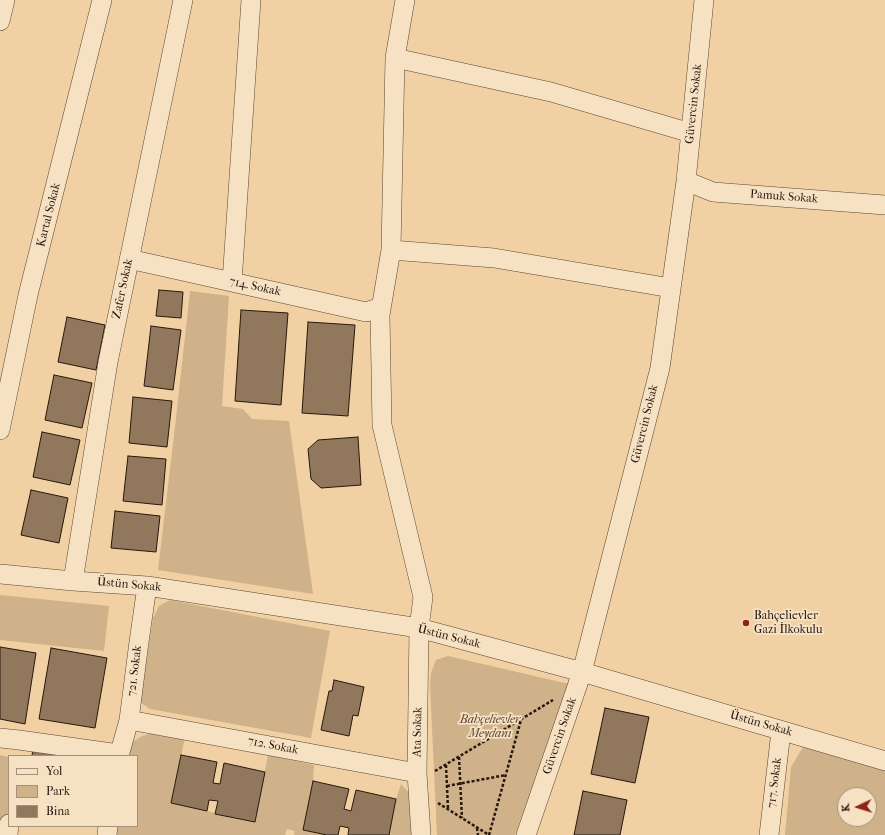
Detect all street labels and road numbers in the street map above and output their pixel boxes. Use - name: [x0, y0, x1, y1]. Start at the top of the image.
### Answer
- street label: Güvercin Sokak: [683, 63, 705, 145]
- street label: Kartal Sokak: [34, 182, 64, 248]
- street label: Pamuk Sokak: [749, 187, 819, 207]
- street label: Zafer Sokak: [110, 258, 136, 320]
- street label: 714. Sokak: [228, 275, 282, 299]
- street label: Güvercin Sokak: [628, 383, 662, 465]
- street label: Üstün Sokak: [96, 575, 162, 595]
- street label: Üstün Sokak: [416, 622, 482, 652]
- street label: 721. Sokak: [125, 645, 145, 697]
- street label: Güvercin Sokak: [540, 696, 580, 776]
- street label: Ata Sokak: [410, 707, 426, 757]
- street label: Üstün Sokak: [728, 708, 794, 740]
- street label: 712. Sokak: [246, 734, 300, 758]
- street label: 717. Sokak: [765, 757, 785, 809]

